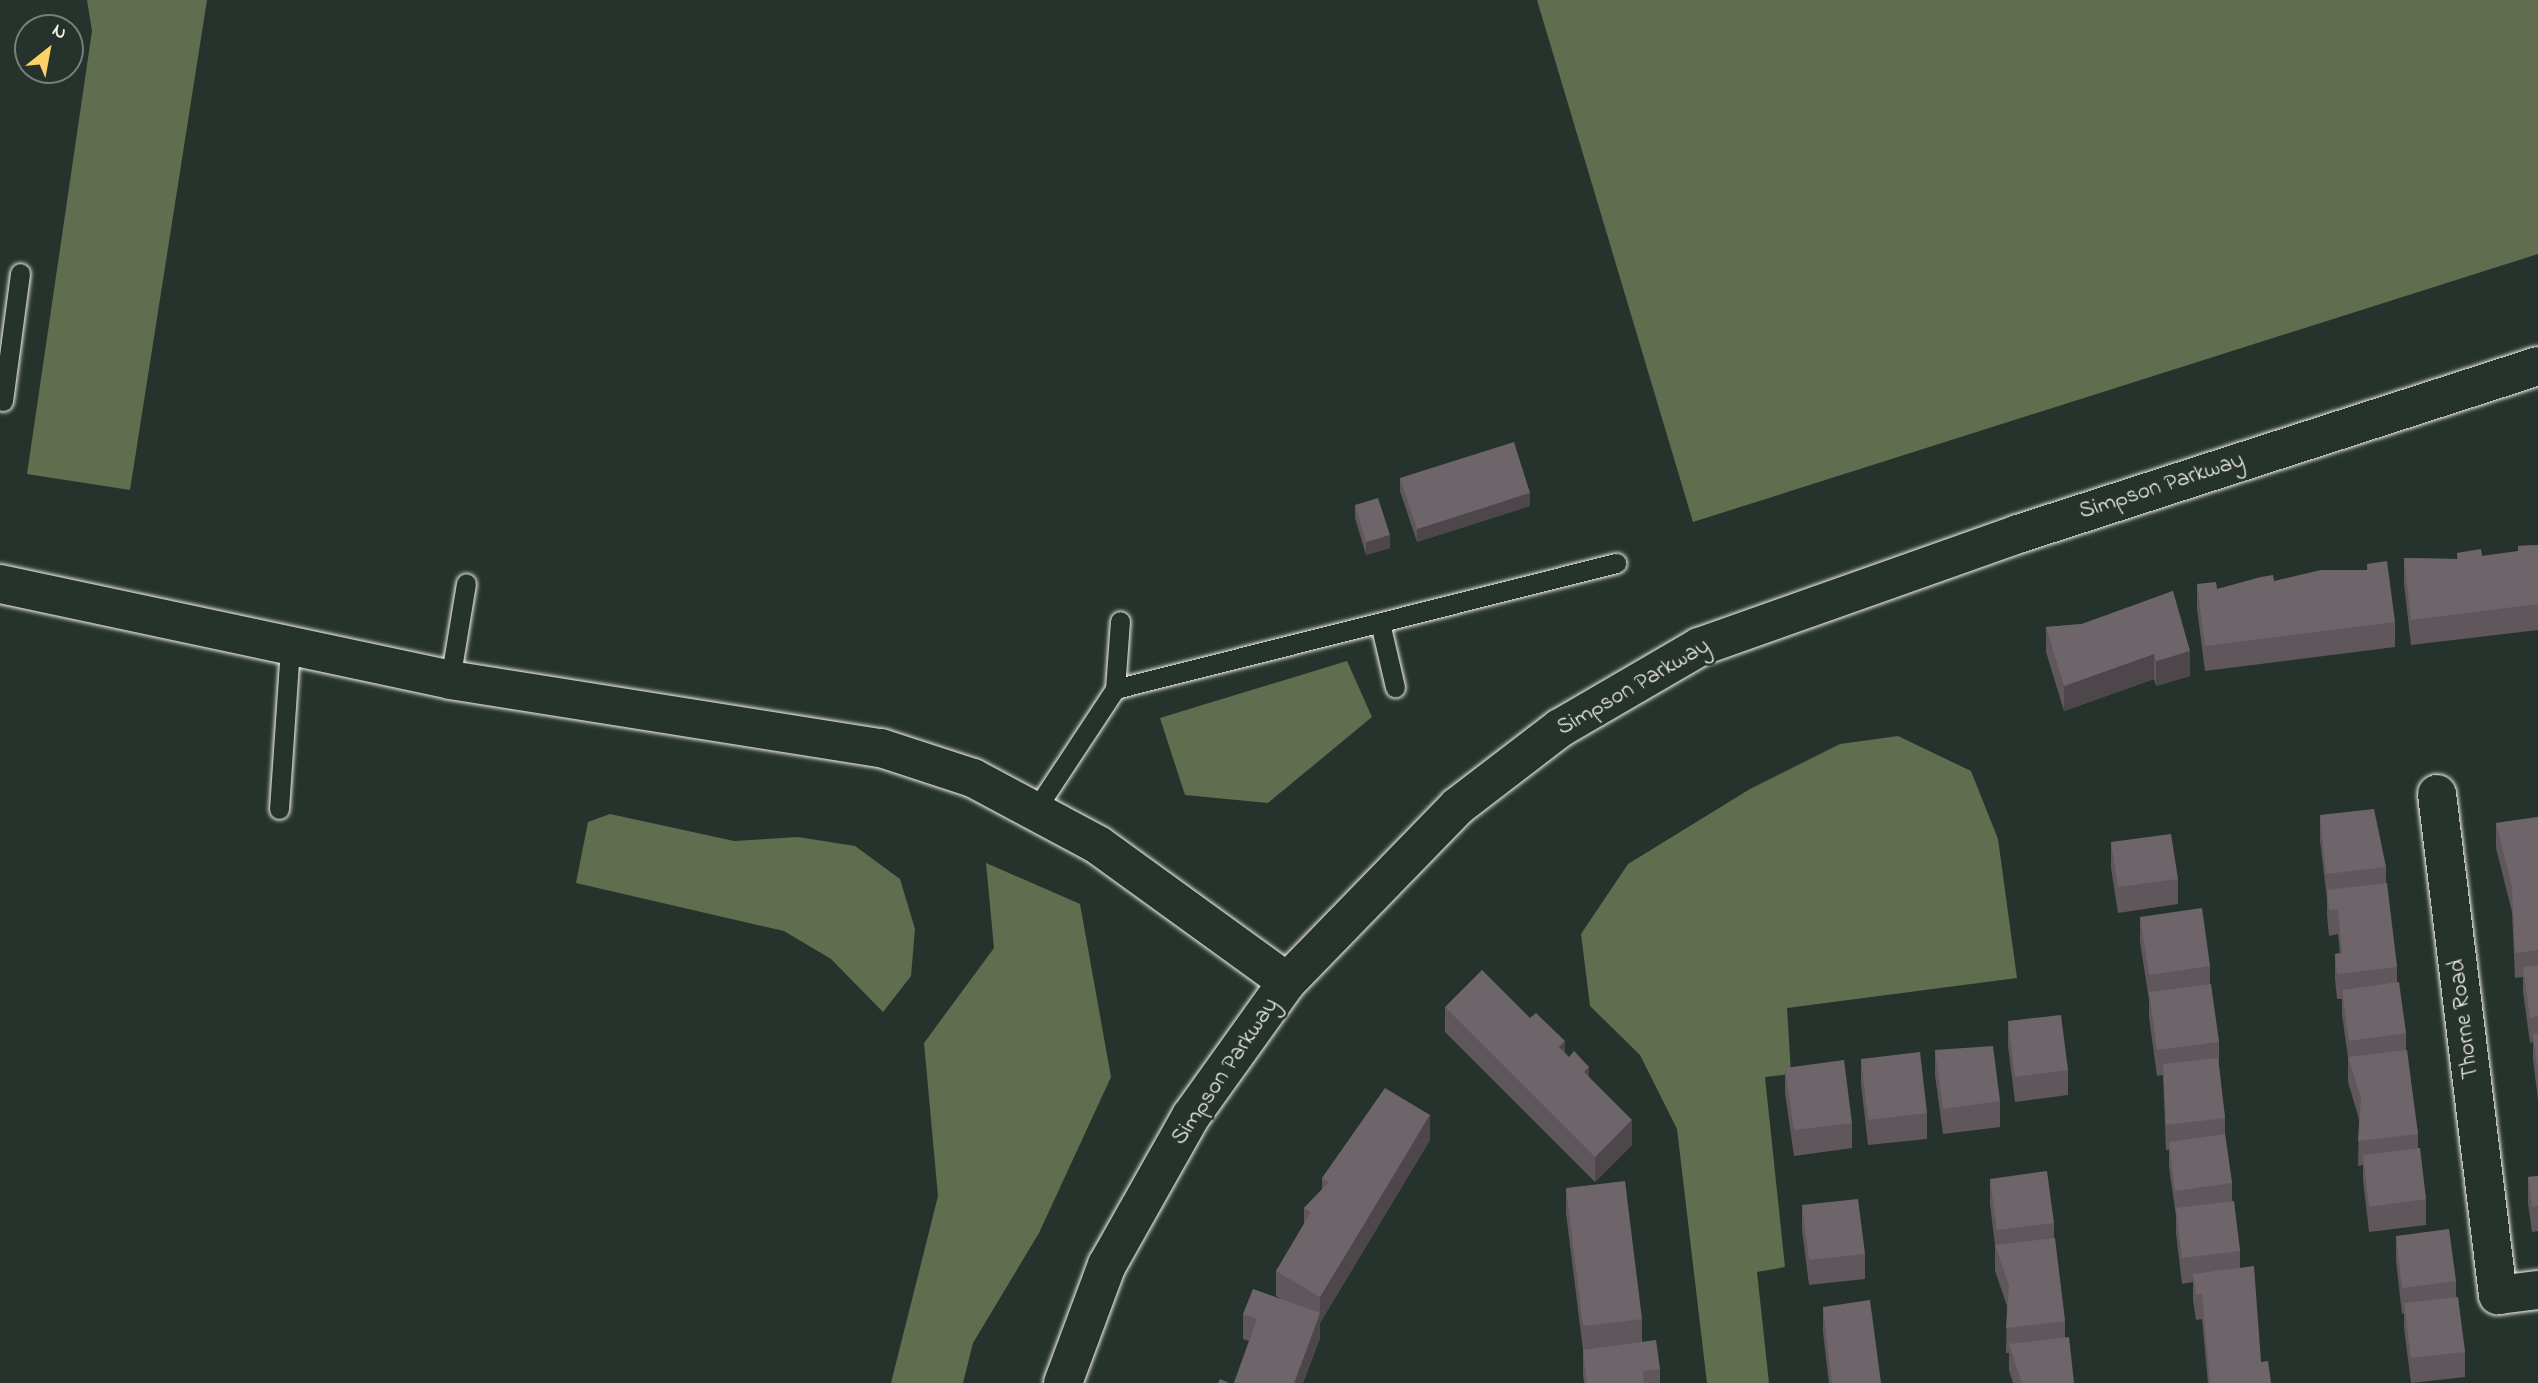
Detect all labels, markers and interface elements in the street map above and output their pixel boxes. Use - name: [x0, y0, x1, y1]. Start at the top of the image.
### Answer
- north arrow: [14, 14, 84, 84]
- text: N: [47, 17, 71, 47]
- street label: Simpson Parkway: [2076, 447, 2248, 527]
- street label: Simpson Parkway: [1553, 633, 1715, 743]
- street label: Thorne Road: [2444, 957, 2486, 1081]
- street label: Simpson Parkway: [1167, 993, 1285, 1151]

